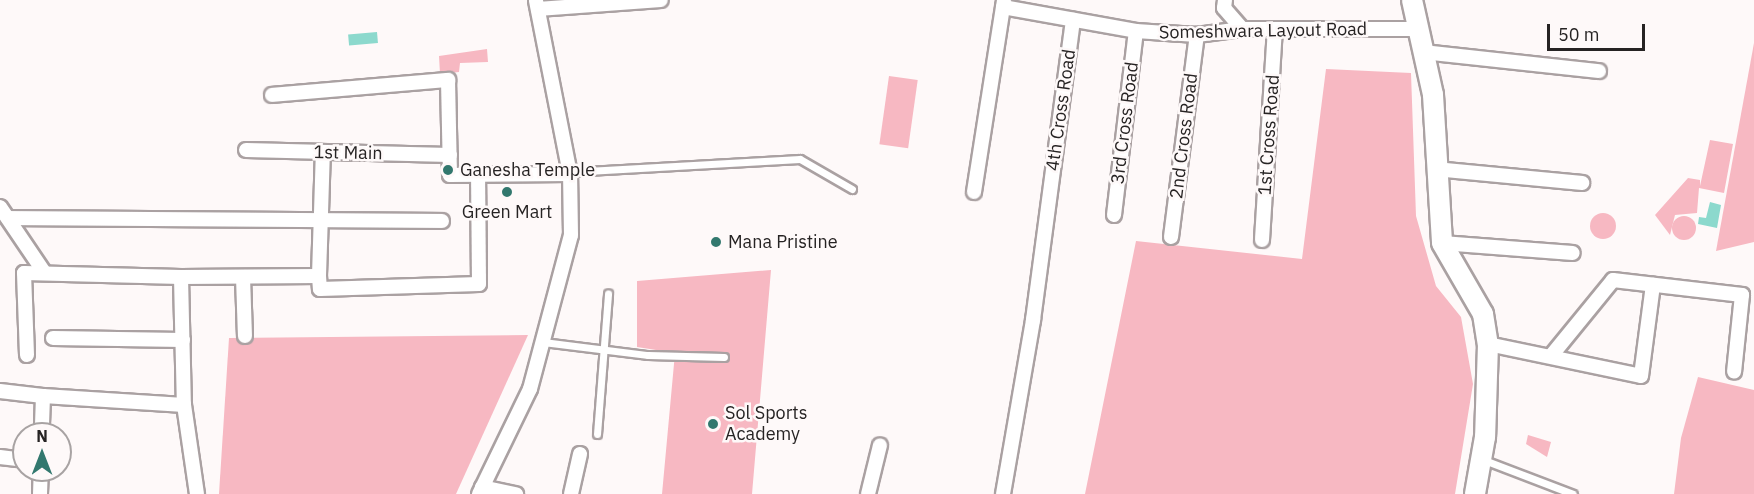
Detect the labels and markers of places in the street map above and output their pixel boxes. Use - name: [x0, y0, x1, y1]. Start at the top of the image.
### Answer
- place label: Ganesha Temple: [460, 159, 595, 181]
- marker: Ganesha Temple: [441, 163, 455, 177]
- marker: Green Mart: [500, 185, 514, 199]
- place label: Green Mart: [462, 201, 552, 223]
- place label: Mana Pristine: [728, 231, 838, 253]
- marker: Mana Pristine: [709, 235, 723, 249]
- place label: Sol Sports Academy: [725, 403, 807, 446]
- marker: Sol Sports Academy: [706, 417, 720, 431]

